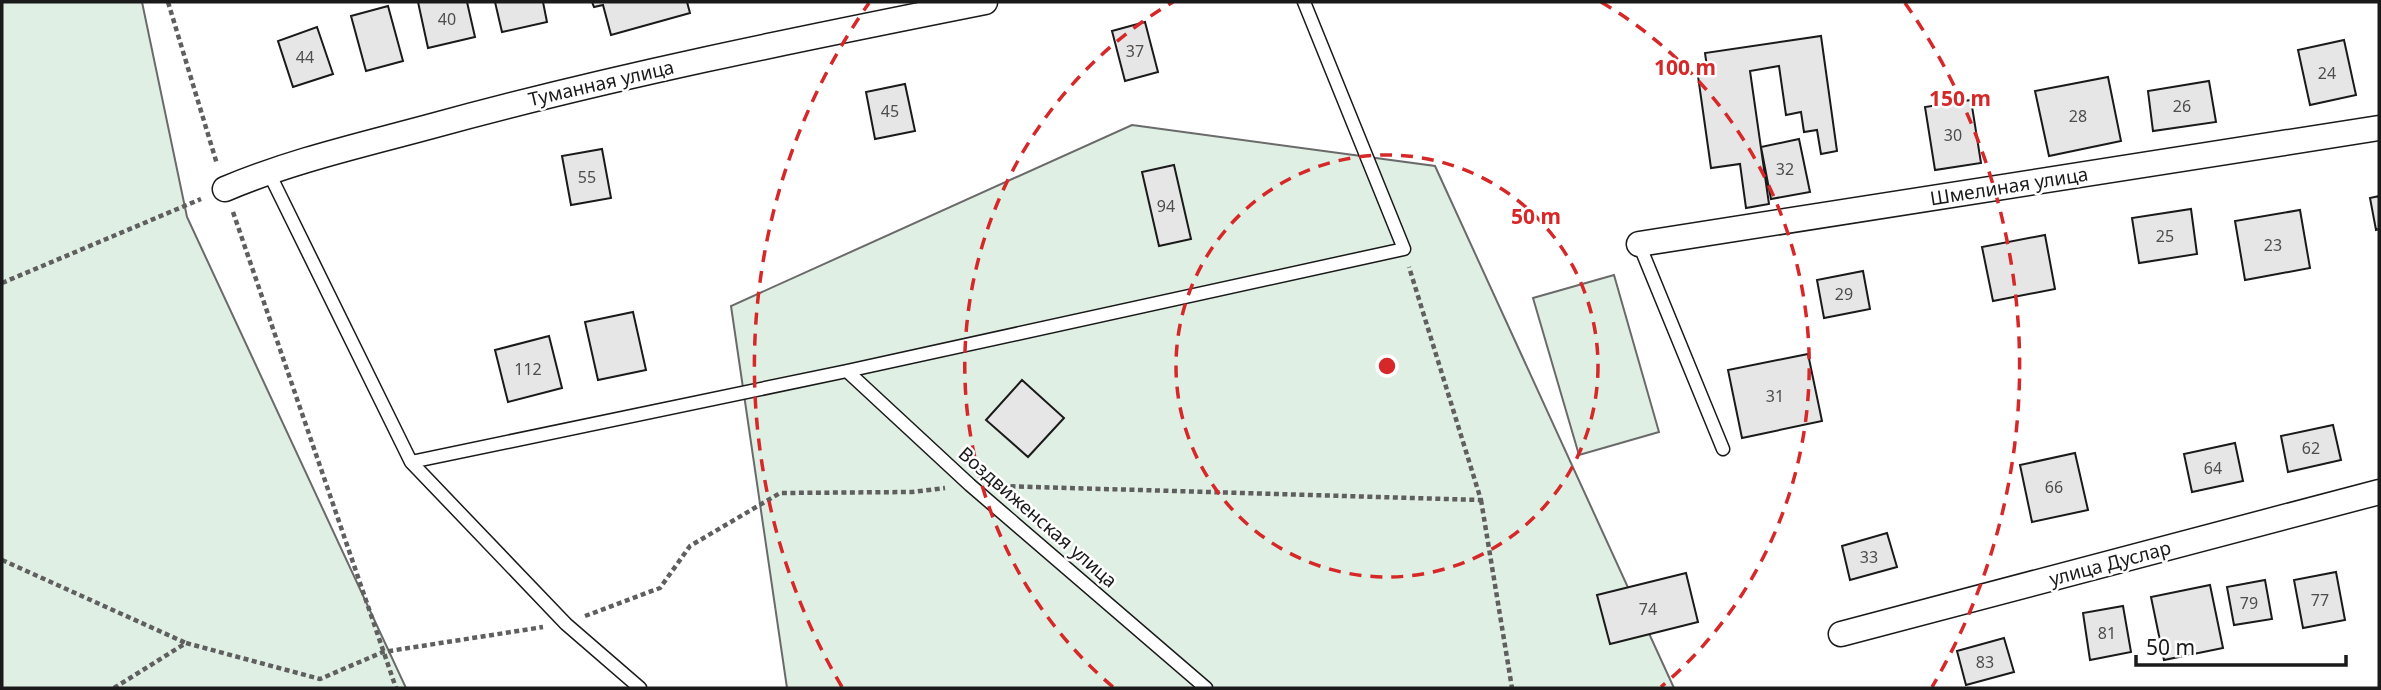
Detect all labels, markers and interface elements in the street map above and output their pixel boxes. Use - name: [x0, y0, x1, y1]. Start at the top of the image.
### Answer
- house number: 40: [438, 8, 456, 30]
- house number: 37: [1126, 40, 1144, 62]
- house number: 44: [296, 46, 314, 68]
- text: 100 m: [1654, 53, 1716, 81]
- street label: Туманная улица: [526, 54, 676, 112]
- house number: 24: [2318, 62, 2336, 84]
- text: 150 m: [1929, 84, 1991, 112]
- house number: 26: [2173, 95, 2191, 117]
- house number: 45: [881, 100, 899, 122]
- house number: 28: [2069, 105, 2087, 127]
- house number: 30: [1944, 124, 1962, 146]
- house number: 32: [1776, 158, 1794, 180]
- street label: Шмелиная улица: [1928, 161, 2090, 211]
- house number: 55: [578, 166, 596, 188]
- house number: 94: [1157, 195, 1175, 217]
- text: 50 m: [1511, 202, 1561, 230]
- house number: 25: [2156, 225, 2174, 247]
- house number: 23: [2264, 234, 2282, 256]
- house number: 29: [1835, 283, 1853, 305]
- centre of rings: [1375, 354, 1399, 378]
- house number: 112: [514, 358, 542, 380]
- house number: 31: [1766, 385, 1784, 407]
- house number: 62: [2302, 437, 2320, 459]
- street label: Воздвиженская улица: [953, 441, 1123, 593]
- house number: 64: [2204, 457, 2222, 479]
- house number: 66: [2045, 476, 2063, 498]
- street label: улица Дуслар: [2046, 534, 2174, 592]
- house number: 33: [1860, 546, 1878, 568]
- house number: 77: [2311, 589, 2329, 611]
- house number: 79: [2240, 592, 2258, 614]
- house number: 74: [1639, 598, 1657, 620]
- house number: 81: [2098, 622, 2116, 644]
- scale bar: [2136, 624, 2346, 668]
- text: 50 m: [2146, 633, 2195, 661]
- house number: 83: [1976, 651, 1994, 673]

